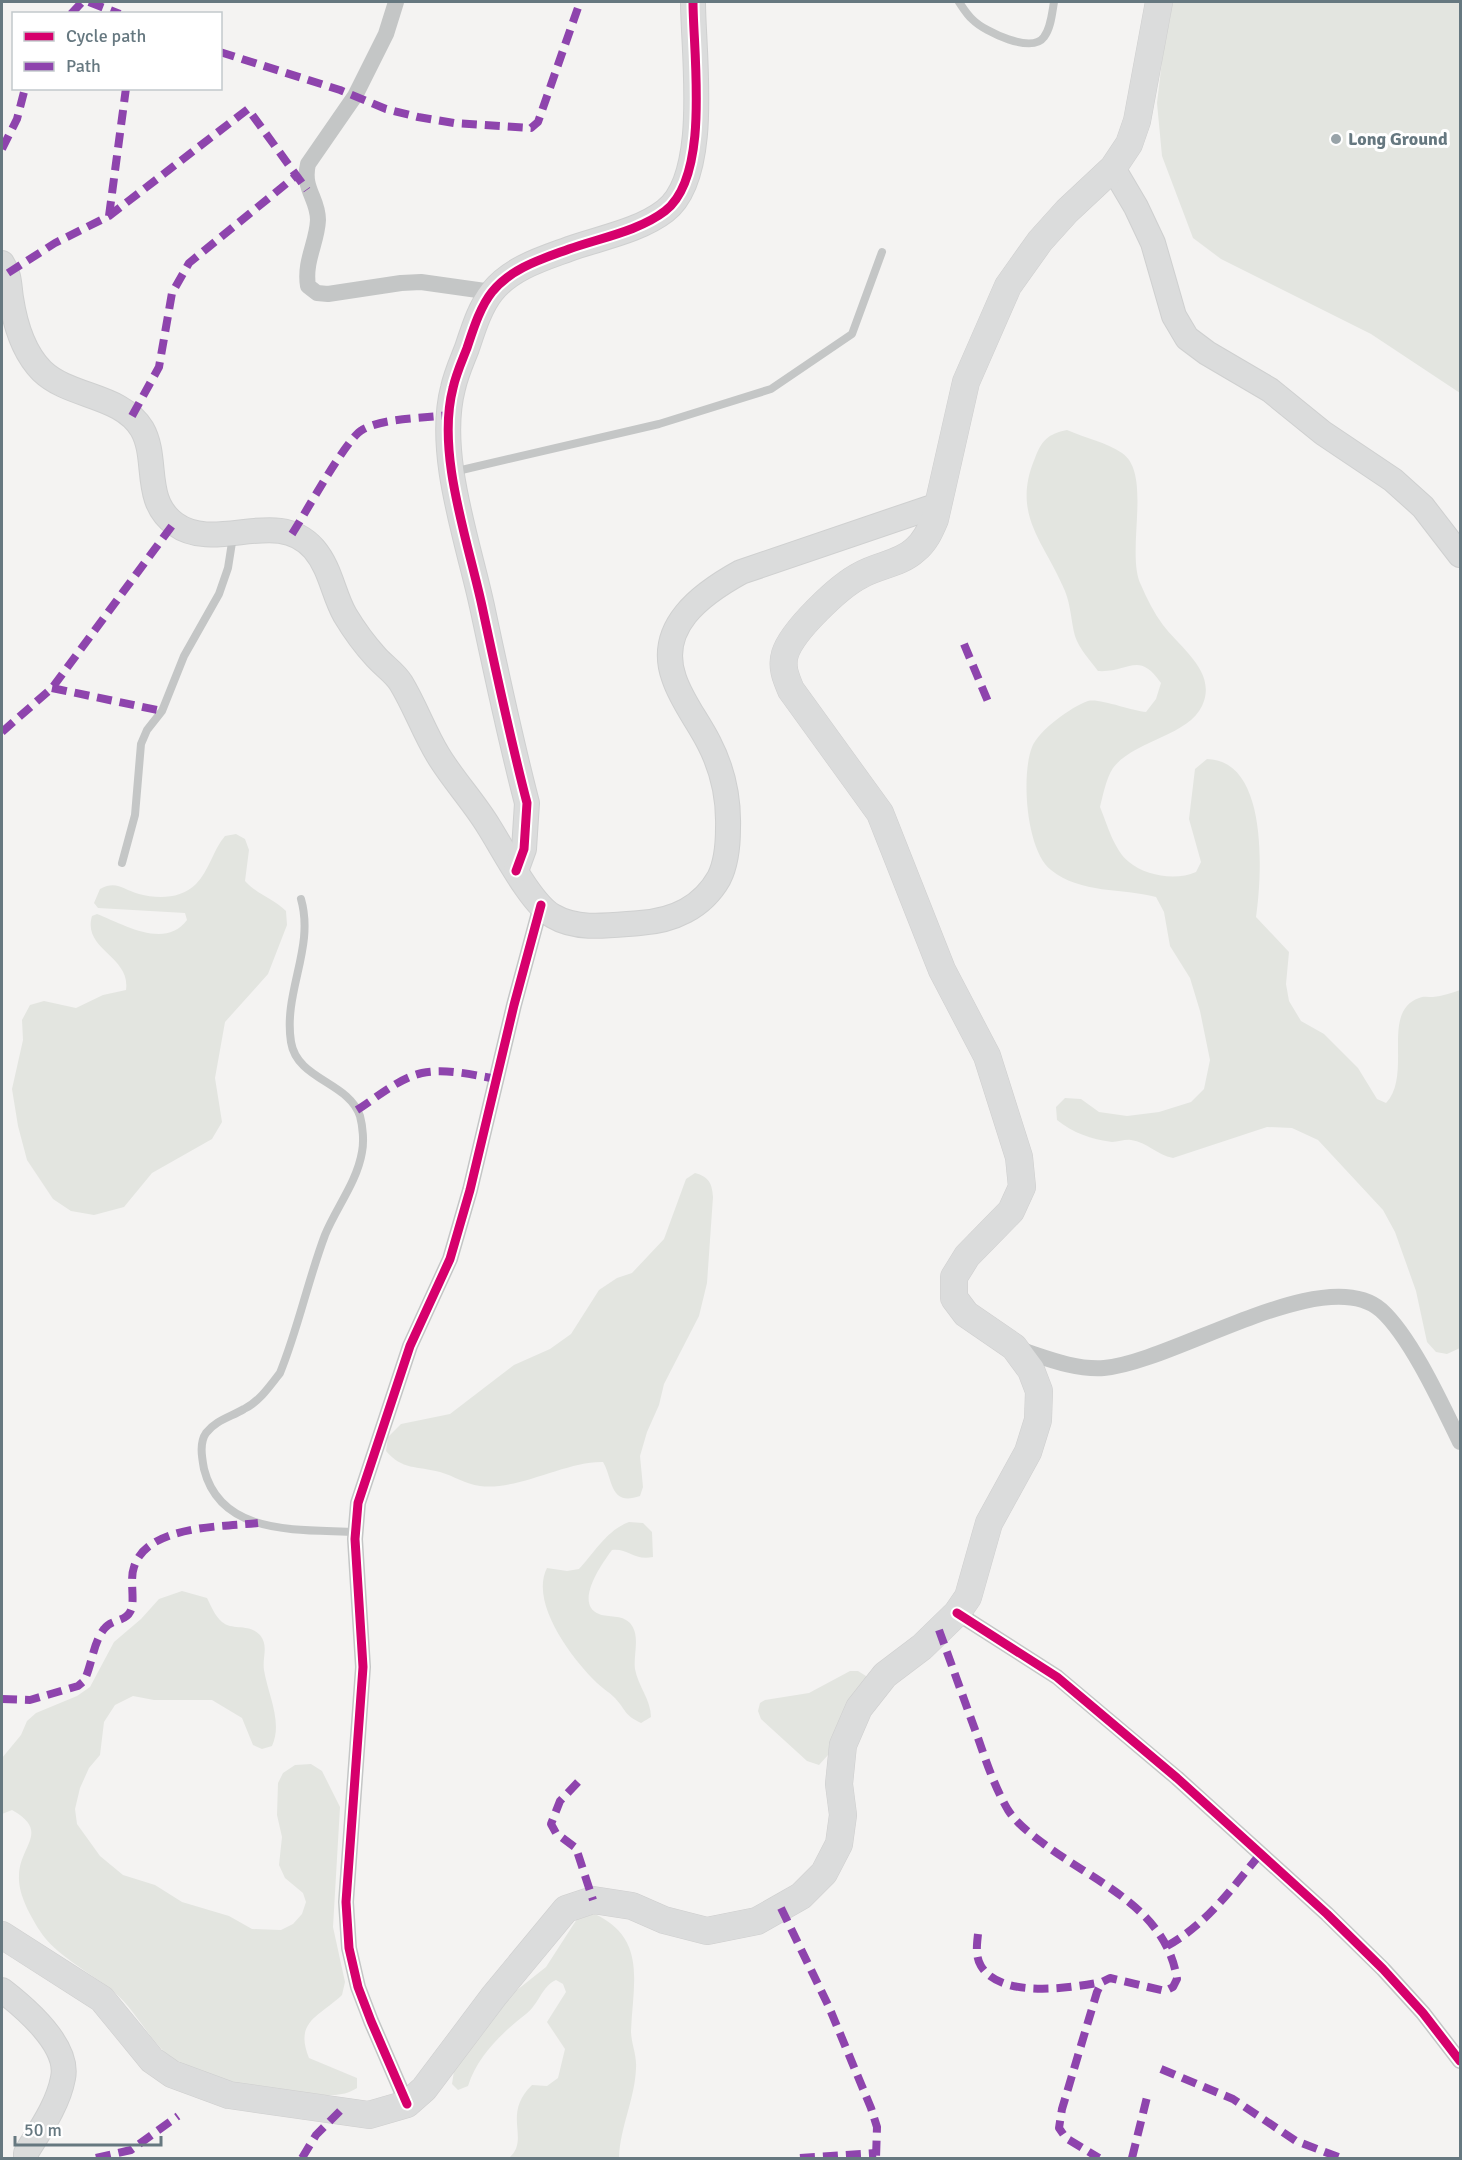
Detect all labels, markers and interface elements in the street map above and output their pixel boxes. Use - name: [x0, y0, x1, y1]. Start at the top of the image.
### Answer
- legend: [12, 12, 222, 90]
- text: Cycle path: [66, 25, 146, 47]
- text: Path: [66, 55, 101, 77]
- place label: Long Ground: [1348, 128, 1448, 150]
- marker: Long Ground: [1329, 132, 1343, 146]
- scale bar: [15, 2109, 160, 2147]
- text: 50 m: [24, 2119, 62, 2141]

